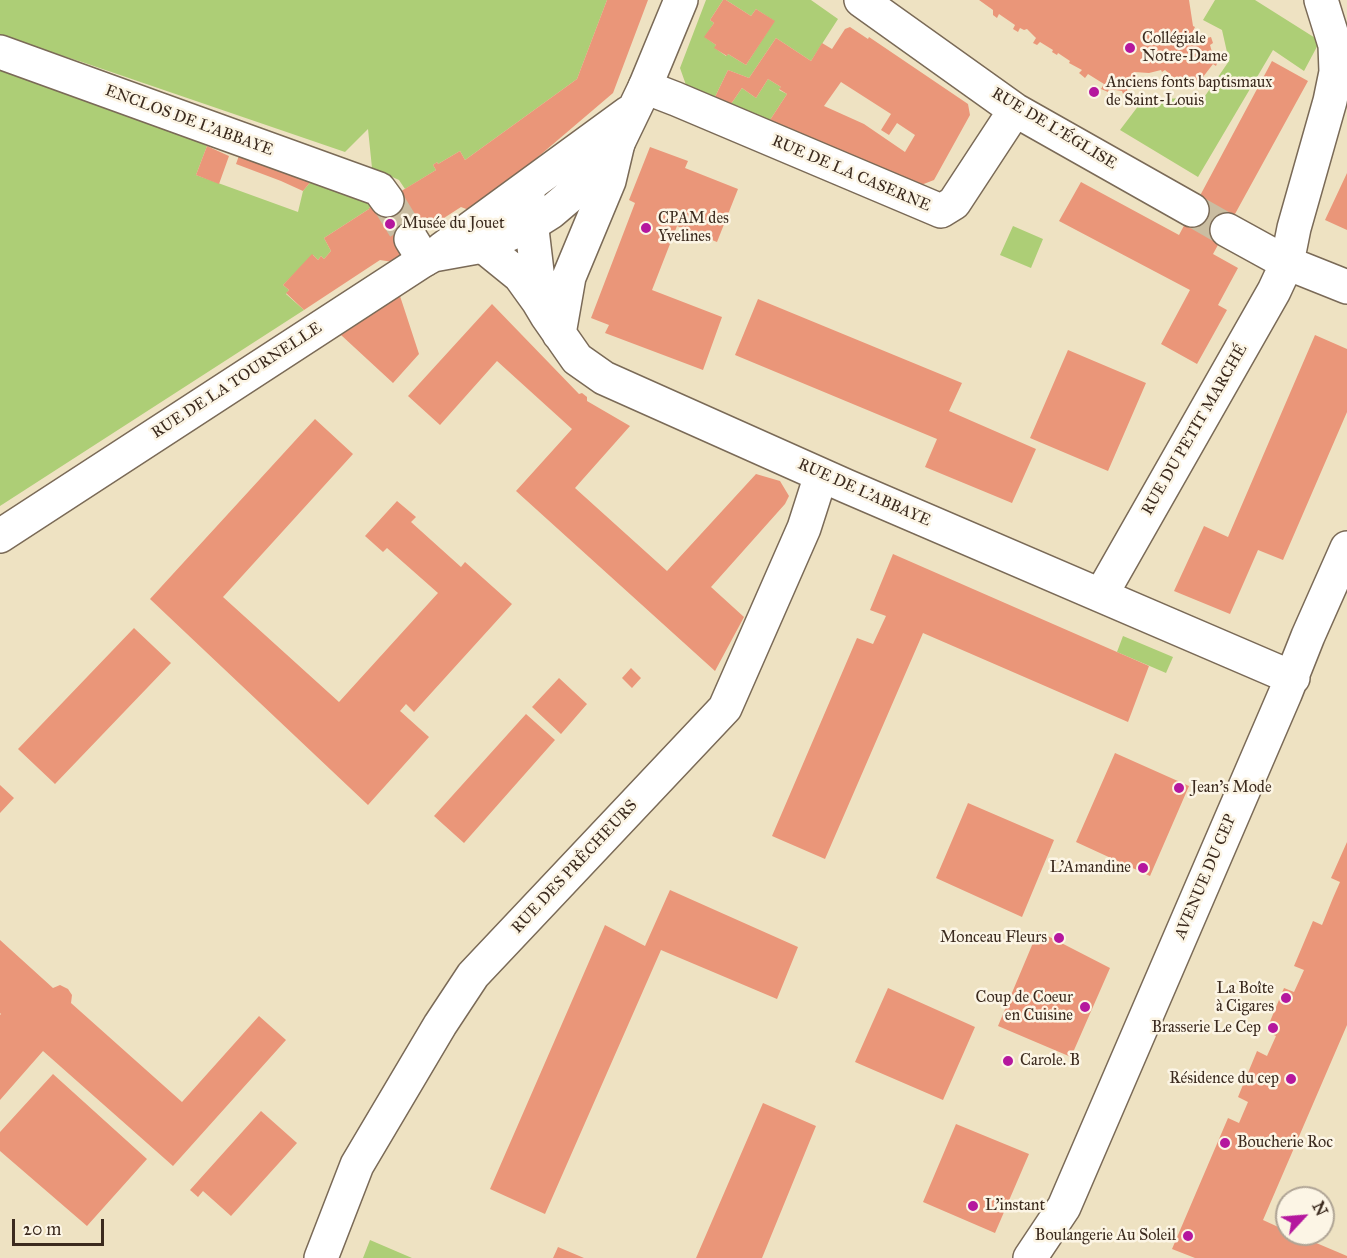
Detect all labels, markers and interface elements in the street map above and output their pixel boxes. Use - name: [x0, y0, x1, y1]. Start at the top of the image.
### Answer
- place label: Collégiale Notre-Dame: [1142, 29, 1228, 67]
- marker: Collégiale Notre-Dame: [1123, 41, 1137, 55]
- place label: Anciens fonts baptismaux de Saint-Louis: [1106, 73, 1272, 111]
- street label: ENCLOS DE L'ABBAYE: [102, 82, 276, 160]
- street label: RUE DE L'ÉGLISE: [988, 84, 1120, 174]
- marker: Anciens fonts baptismaux de Saint-Louis: [1087, 85, 1101, 99]
- street label: RUE DE LA CASERNE: [769, 132, 933, 216]
- place label: CPAM des Yvelines: [658, 209, 729, 247]
- place label: Musée du Jouet: [402, 214, 505, 234]
- marker: Musée du Jouet: [383, 217, 397, 231]
- marker: CPAM des Yvelines: [639, 221, 653, 235]
- street label: RUE DE LA TOURNELLE: [148, 319, 326, 443]
- street label: RUE DU PETIT MARCHÉ: [1138, 341, 1252, 519]
- street label: RUE DE L'ABBAYE: [795, 455, 933, 531]
- place label: Jean's Mode: [1191, 778, 1272, 798]
- marker: Jean's Mode: [1172, 781, 1186, 795]
- street label: RUE DES PRÊCHEURS: [508, 796, 642, 938]
- street label: AVENUE DU CEP: [1171, 812, 1241, 942]
- place label: L'Amandine: [1050, 858, 1131, 878]
- marker: L'Amandine: [1136, 861, 1150, 875]
- place label: Monceau Fleurs: [940, 928, 1047, 948]
- marker: Monceau Fleurs: [1052, 931, 1066, 945]
- place label: La Boîte à Cigares: [1216, 979, 1274, 1017]
- place label: Coup de Coeur en Cuisine: [976, 988, 1073, 1026]
- marker: La Boîte à Cigares: [1279, 991, 1293, 1005]
- marker: Coup de Coeur en Cuisine: [1078, 1000, 1092, 1014]
- place label: Brasserie Le Cep: [1151, 1018, 1261, 1038]
- marker: Brasserie Le Cep: [1266, 1021, 1280, 1035]
- place label: Carole. B: [1020, 1051, 1080, 1071]
- marker: Carole. B: [1001, 1054, 1015, 1068]
- place label: Résidence du cep: [1169, 1069, 1279, 1089]
- marker: Résidence du cep: [1284, 1072, 1298, 1086]
- place label: Boucherie Roc: [1237, 1133, 1333, 1153]
- marker: Boucherie Roc: [1218, 1136, 1232, 1150]
- north arrow: [1275, 1186, 1335, 1246]
- place label: L'instant: [985, 1196, 1045, 1216]
- text: N: [1308, 1198, 1331, 1219]
- marker: L'instant: [966, 1199, 980, 1213]
- scale bar: [15, 1207, 106, 1245]
- text: 20 m: [23, 1218, 61, 1240]
- place label: Boulangerie Au Soleil: [1035, 1226, 1176, 1246]
- marker: Boulangerie Au Soleil: [1181, 1229, 1195, 1243]

